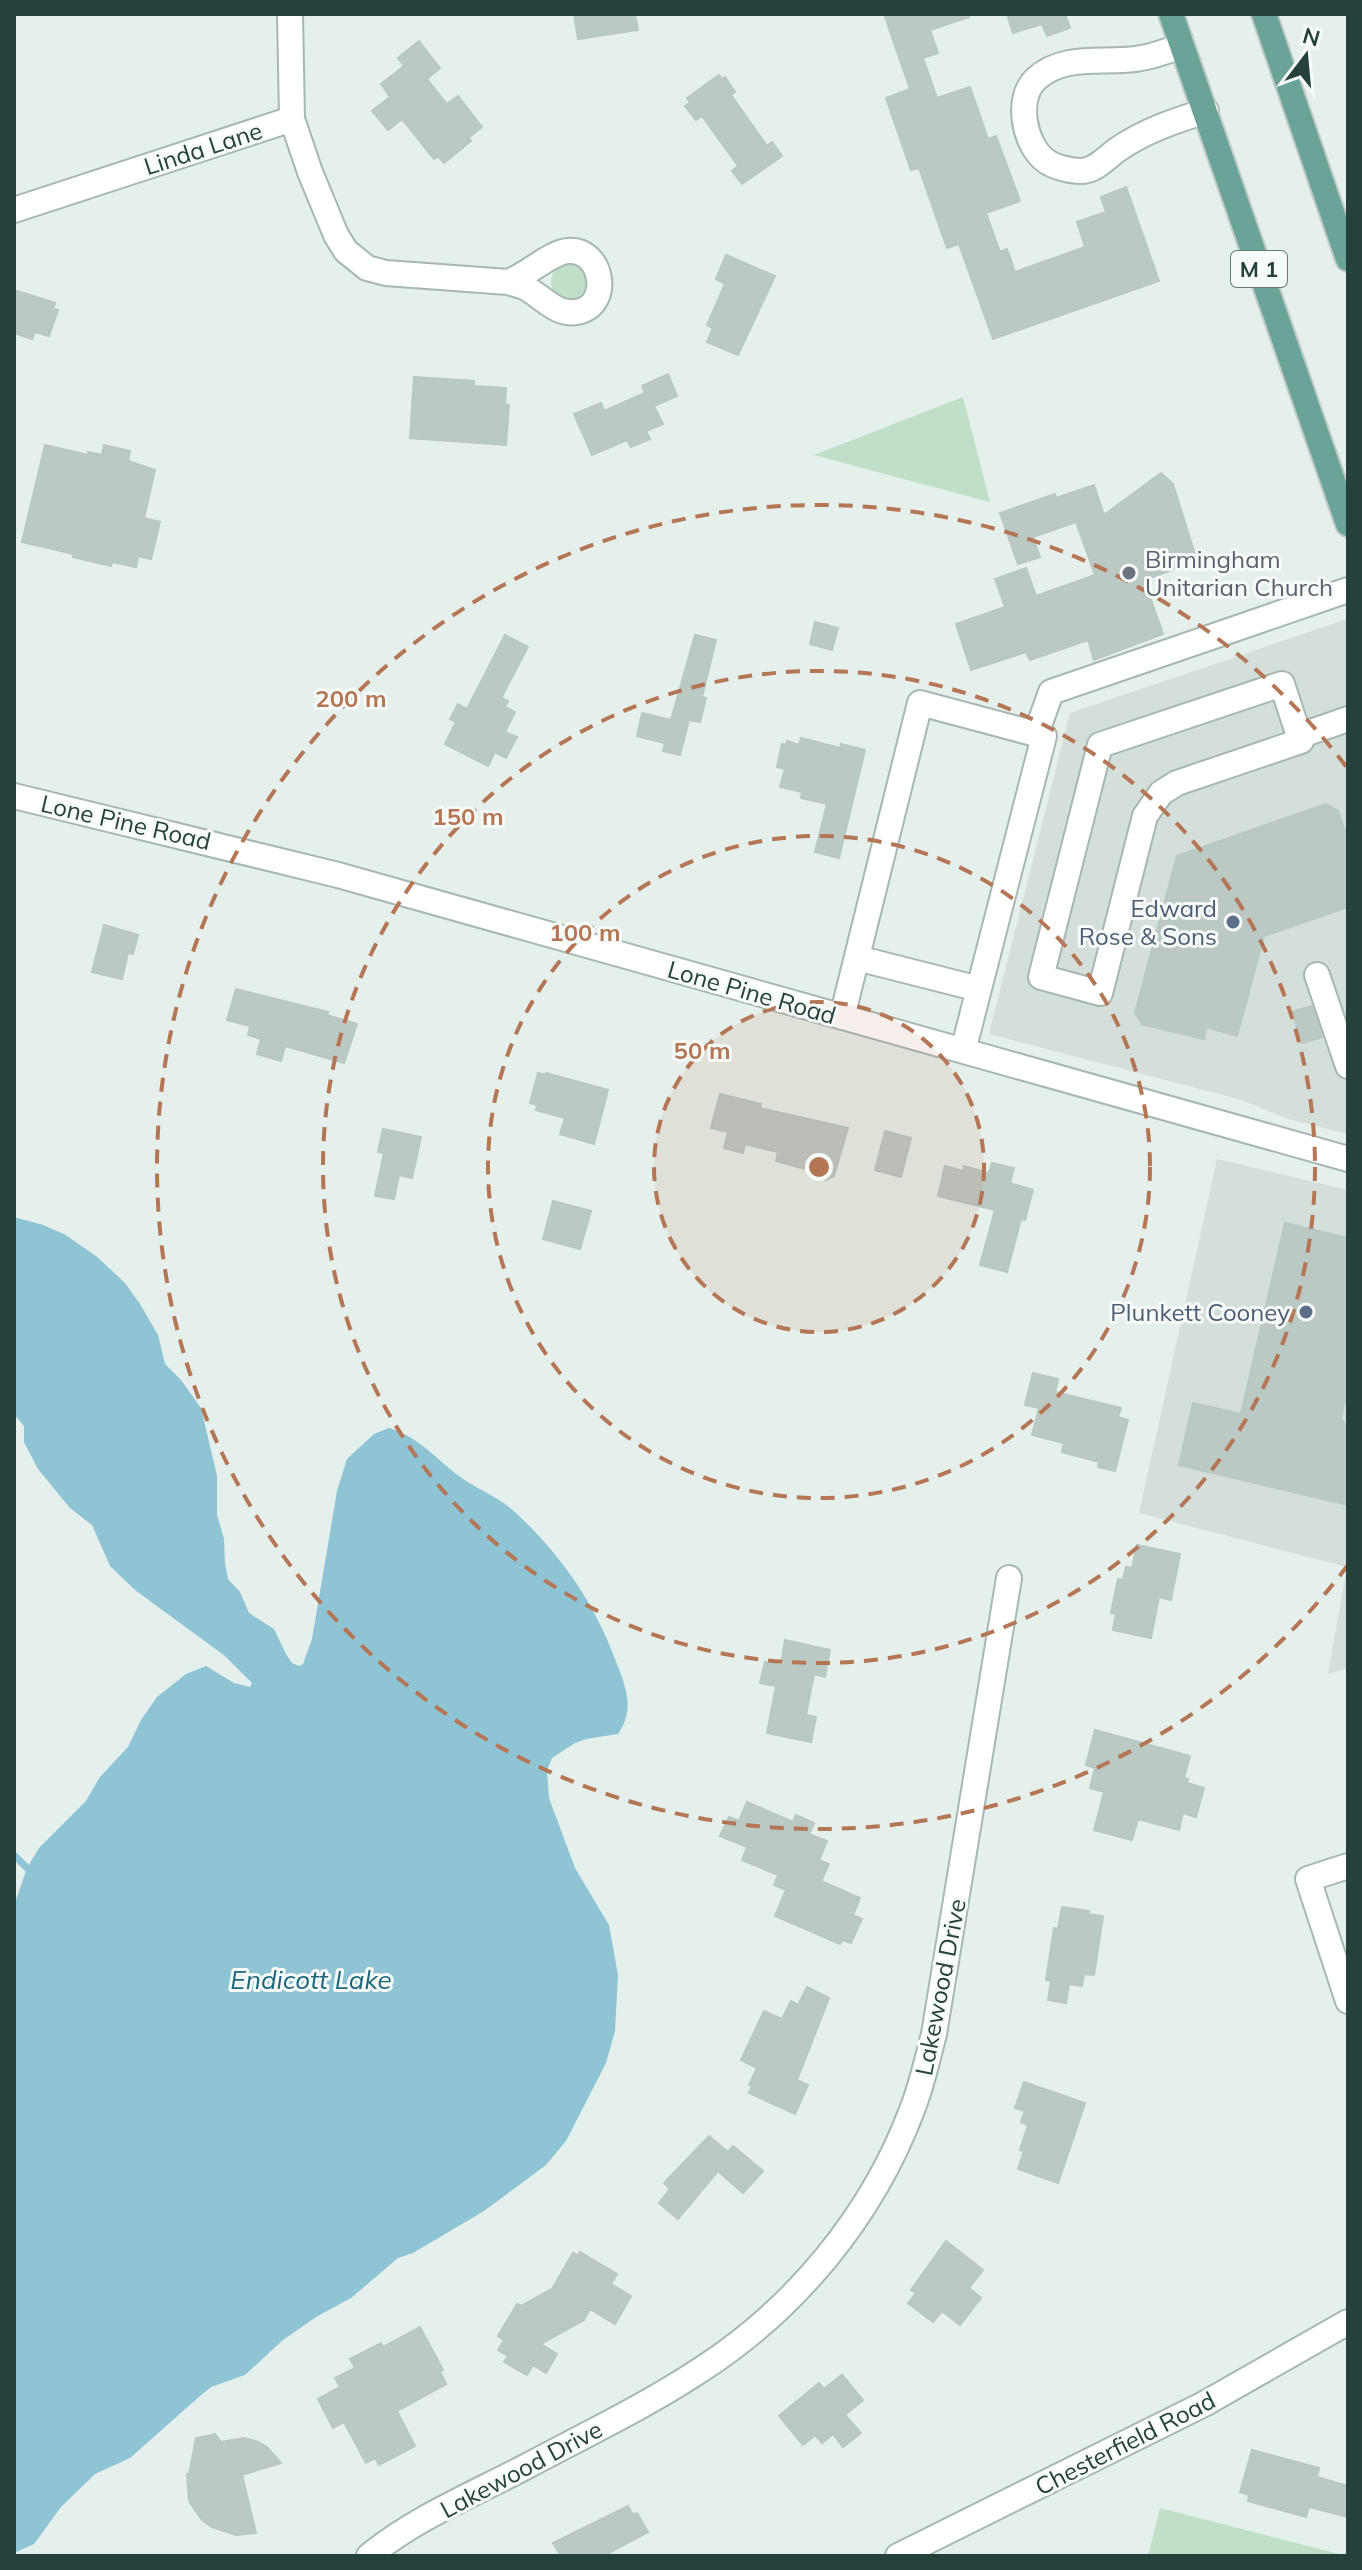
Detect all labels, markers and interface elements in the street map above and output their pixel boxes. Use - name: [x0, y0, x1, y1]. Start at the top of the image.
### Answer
- north arrow: [1266, 16, 1346, 96]
- text: N: [1300, 21, 1323, 53]
- street label: Linda Lane: [140, 115, 266, 181]
- road number: M 1: [1231, 251, 1287, 287]
- place label: Birmingham Unitarian Church: [1145, 544, 1333, 602]
- marker: Birmingham Unitarian Church: [1120, 564, 1138, 582]
- text: 200 m: [315, 683, 387, 713]
- street label: Lone Pine Road: [38, 788, 214, 856]
- text: 150 m: [432, 801, 504, 831]
- place label: Edward Rose & Sons: [1079, 893, 1217, 951]
- marker: Edward Rose & Sons: [1224, 913, 1242, 931]
- text: 100 m: [549, 917, 621, 947]
- street label: Lone Pine Road: [664, 954, 840, 1030]
- text: 50 m: [674, 1035, 730, 1065]
- centre of rings: [805, 1153, 833, 1181]
- place label: Plunkett Cooney: [1110, 1297, 1290, 1327]
- marker: Plunkett Cooney: [1297, 1303, 1315, 1321]
- street label: Lakewood Drive: [908, 1896, 972, 2078]
- water label: Endicott Lake: [230, 1963, 392, 1996]
- street label: Chesterfield Road: [1030, 2385, 1220, 2501]
- street label: Lakewood Drive: [435, 2414, 607, 2524]

